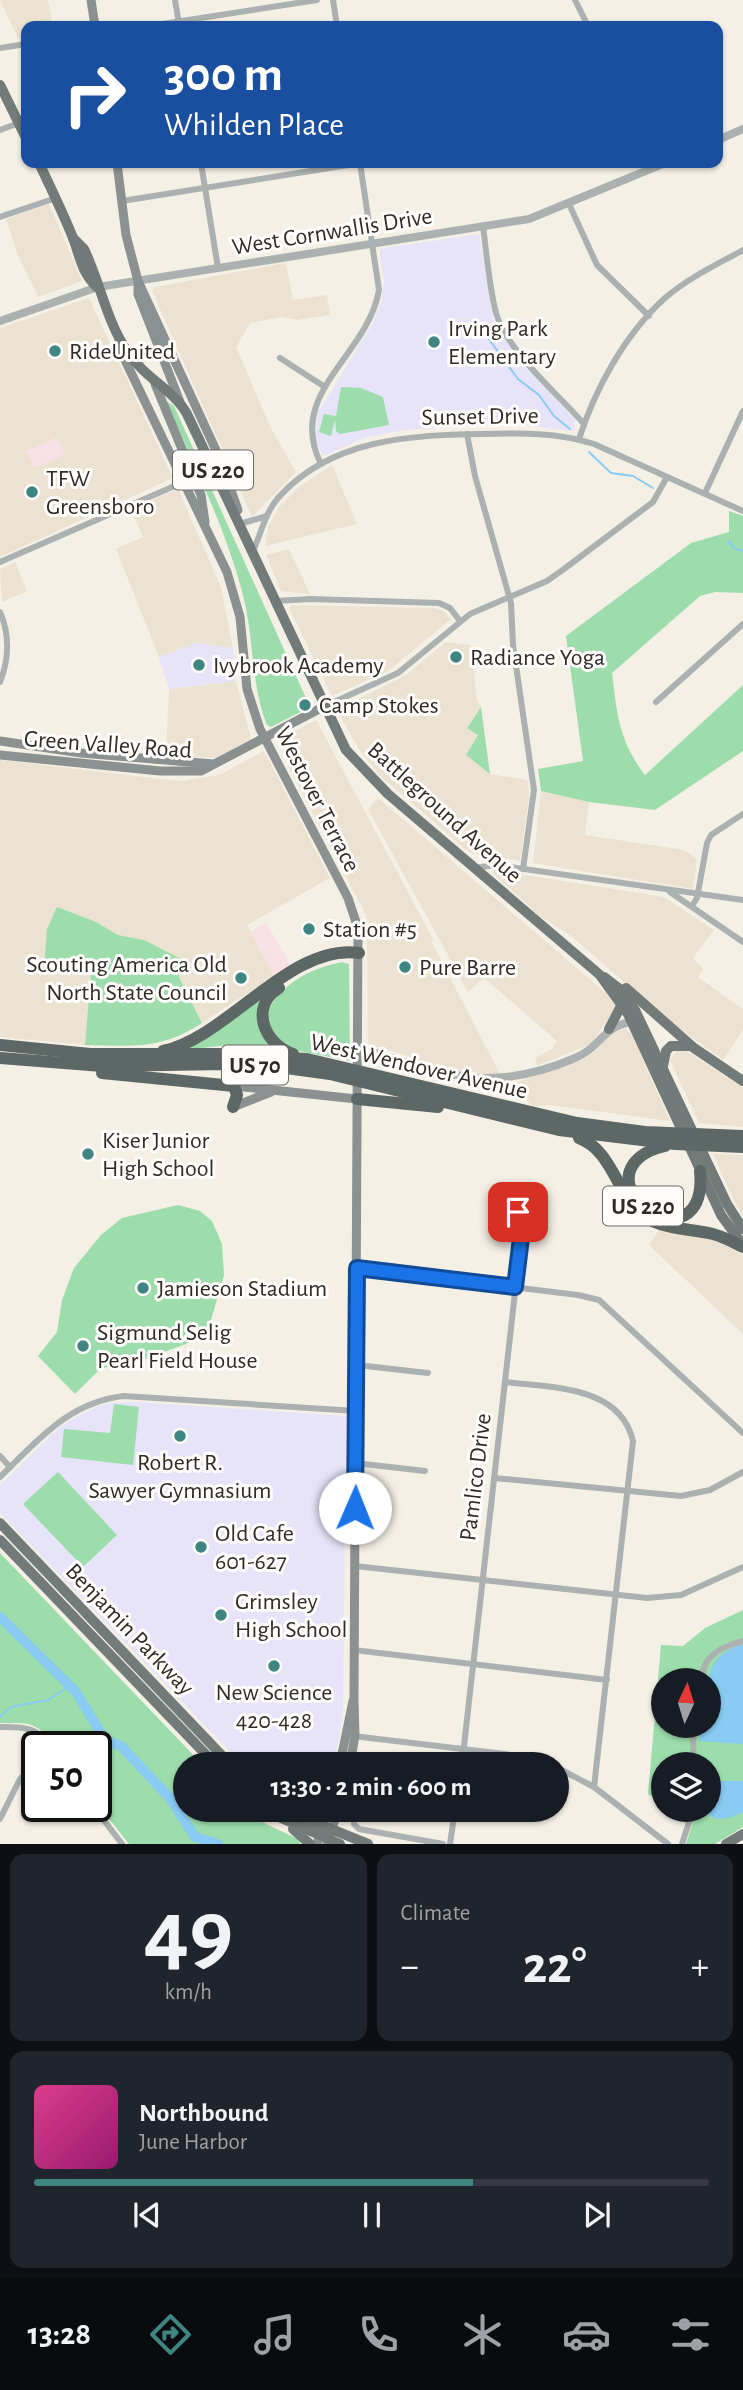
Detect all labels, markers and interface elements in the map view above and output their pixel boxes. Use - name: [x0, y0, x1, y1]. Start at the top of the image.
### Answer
- icon: right: [49, 49, 140, 140]
- text: 300 m: [164, 51, 283, 100]
- text: Whilden Place: [164, 109, 344, 141]
- street label: West Cornwallis Drive: [230, 204, 434, 260]
- place label: Irving Park Elementary: [448, 317, 556, 369]
- marker: Irving Park Elementary: [426, 334, 442, 350]
- place label: RideUnited: [69, 340, 175, 364]
- marker: RideUnited: [47, 343, 63, 359]
- street label: Sunset Drive: [421, 404, 539, 430]
- road number: US 220: [173, 450, 253, 490]
- place label: TFW Greensboro: [46, 467, 154, 519]
- marker: TFW Greensboro: [24, 484, 40, 500]
- place label: Radiance Yoga: [470, 646, 605, 670]
- marker: Radiance Yoga: [448, 649, 464, 665]
- place label: Ivybrook Academy: [213, 654, 383, 678]
- marker: Ivybrook Academy: [191, 657, 207, 673]
- place label: Camp Stokes: [319, 694, 439, 718]
- marker: Camp Stokes: [297, 697, 313, 713]
- street label: Westover Terrace: [270, 723, 364, 876]
- street label: Green Valley Road: [23, 727, 193, 763]
- street label: Battleground Avenue: [363, 738, 526, 888]
- place label: Station #5: [323, 918, 417, 942]
- marker: Station #5: [301, 921, 317, 937]
- place label: Scouting America Old North State Council: [26, 953, 227, 1005]
- place label: Pure Barre: [419, 956, 516, 980]
- marker: Pure Barre: [397, 959, 413, 975]
- marker: Scouting America Old North State Council: [233, 970, 249, 986]
- street label: West Wendover Avenue: [308, 1030, 530, 1104]
- road number: US 70: [222, 1046, 288, 1084]
- place label: Kiser Junior High School: [102, 1129, 214, 1181]
- marker: Kiser Junior High School: [80, 1146, 96, 1162]
- pin: [488, 1182, 548, 1242]
- road number: US 220: [603, 1186, 683, 1226]
- icon: arrive: [499, 1193, 537, 1231]
- place label: Jamieson Stadium: [157, 1277, 327, 1301]
- marker: Jamieson Stadium: [135, 1280, 151, 1296]
- place label: Sigmund Selig Pearl Field House: [97, 1321, 258, 1373]
- marker: Sigmund Selig Pearl Field House: [75, 1338, 91, 1354]
- street label: Pamlico Drive: [456, 1412, 496, 1542]
- marker: Robert R. Sawyer Gymnasium: [172, 1428, 188, 1444]
- place label: Robert R. Sawyer Gymnasium: [89, 1451, 271, 1503]
- position arrow: [318, 1471, 392, 1545]
- place label: Old Cafe 601-627: [215, 1522, 294, 1574]
- marker: Old Cafe 601-627: [193, 1539, 209, 1555]
- street label: Benjamin Parkway: [61, 1559, 198, 1700]
- place label: Grimsley High School: [235, 1590, 347, 1642]
- marker: Grimsley High School: [213, 1607, 229, 1623]
- marker: New Science 420-428: [266, 1658, 282, 1674]
- north arrow: [651, 1668, 721, 1738]
- map controls: [651, 1668, 721, 1822]
- place label: New Science 420-428: [216, 1681, 332, 1733]
- speed limit sign: 50: [21, 1731, 112, 1822]
- button: layers: [651, 1752, 721, 1822]
- text: 13:30 · 2 min · 600 m: [270, 1774, 472, 1800]
- text: 49: [143, 1888, 233, 1979]
- text: Climate: [401, 1902, 470, 1925]
- text: 22°: [523, 1940, 587, 1992]
- text: −: [401, 1948, 419, 1986]
- text: +: [691, 1948, 709, 1986]
- text: km/h: [165, 1981, 212, 2004]
- text: Northbound: [139, 2100, 268, 2126]
- text: June Harbor: [139, 2131, 247, 2154]
- icon: previous: [128, 2196, 166, 2234]
- icon: pause: [353, 2196, 391, 2234]
- icon: next: [578, 2196, 616, 2234]
- icon: directions: [146, 2310, 195, 2359]
- icon: music: [250, 2310, 299, 2359]
- icon: phone: [354, 2310, 403, 2359]
- icon: climate: [458, 2310, 507, 2359]
- icon: car: [562, 2310, 611, 2359]
- icon: filters: [666, 2310, 715, 2359]
- text: 13:28: [28, 2318, 91, 2350]

